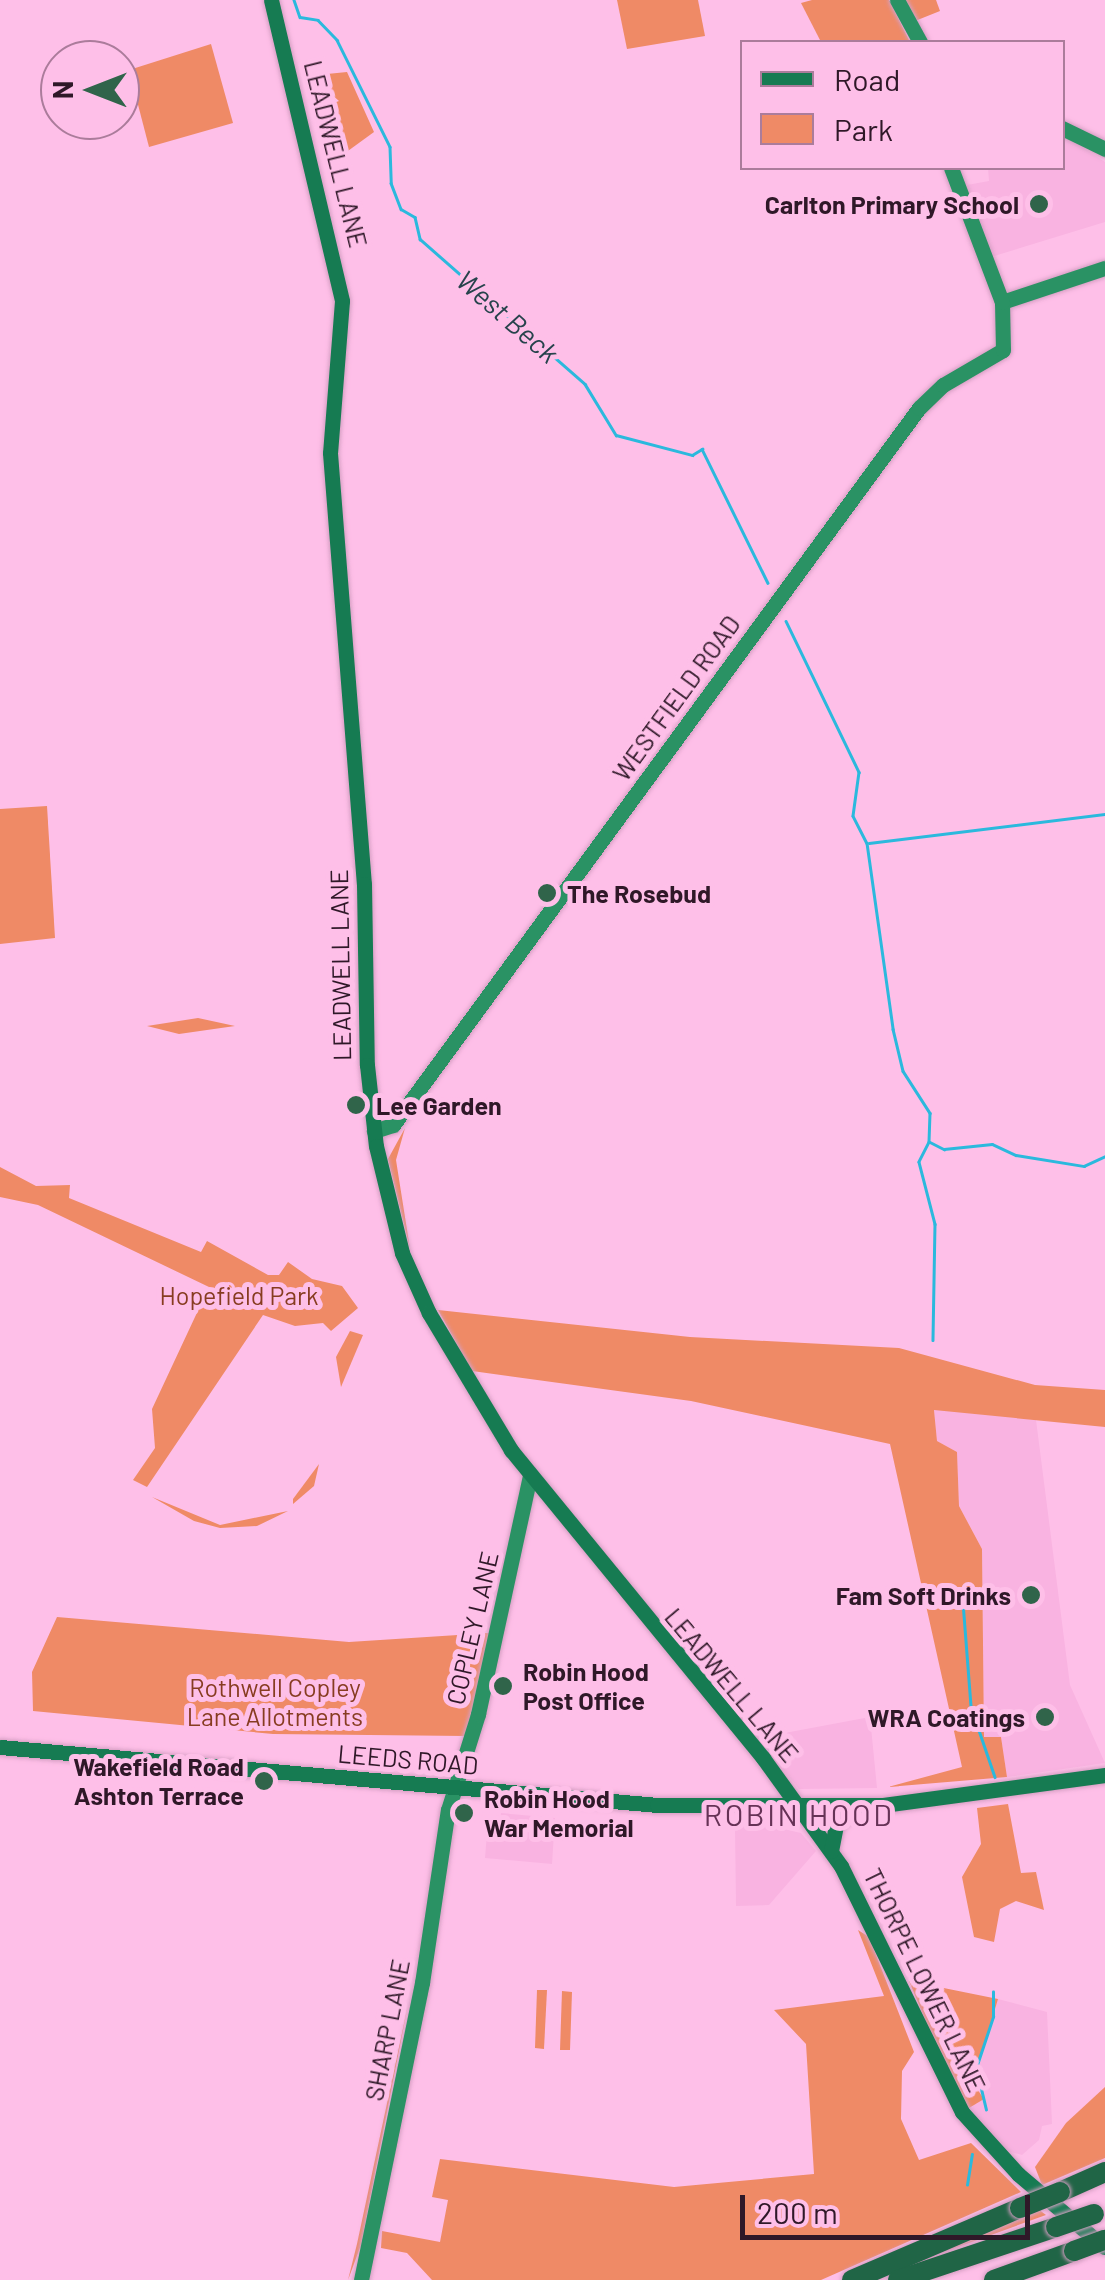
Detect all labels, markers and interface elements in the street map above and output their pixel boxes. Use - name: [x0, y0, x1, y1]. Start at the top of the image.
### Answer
- north arrow: [40, 40, 140, 140]
- legend: [740, 40, 1065, 170]
- street label: LEADWELL LANE: [298, 57, 374, 251]
- text: Road: [834, 61, 900, 97]
- text: N: [45, 81, 79, 99]
- text: Park: [834, 111, 893, 147]
- place label: Carlton Primary School: [765, 189, 1019, 219]
- marker: Carlton Primary School: [1028, 193, 1050, 215]
- water label: West Beck: [450, 263, 566, 369]
- street label: WESTFIELD ROAD: [606, 610, 746, 786]
- street label: LEADWELL LANE: [323, 869, 357, 1061]
- place label: The Rosebud: [567, 878, 711, 908]
- marker: The Rosebud: [536, 882, 558, 904]
- place label: Lee Garden: [376, 1090, 502, 1120]
- marker: Lee Garden: [345, 1094, 367, 1116]
- park label: Hopefield Park: [159, 1280, 319, 1310]
- street label: COPLEY LANE: [440, 1549, 504, 1707]
- place label: Fam Soft Drinks: [836, 1580, 1011, 1610]
- marker: Fam Soft Drinks: [1020, 1584, 1042, 1606]
- street label: LEADWELL LANE: [659, 1602, 805, 1768]
- place label: Robin Hood Post Office: [523, 1657, 649, 1716]
- park label: Rothwell Copley Lane Allotments: [187, 1673, 363, 1732]
- marker: Robin Hood Post Office: [492, 1675, 514, 1697]
- place label: WRA Coatings: [868, 1702, 1025, 1732]
- marker: WRA Coatings: [1034, 1706, 1056, 1728]
- street label: LEEDS ROAD: [336, 1738, 480, 1780]
- place label: Wakefield Road Ashton Terrace: [73, 1752, 244, 1811]
- marker: Wakefield Road Ashton Terrace: [253, 1770, 275, 1792]
- place label: Robin Hood War Memorial: [484, 1784, 634, 1843]
- district label: ROBIN HOOD: [704, 1796, 894, 1832]
- marker: Robin Hood War Memorial: [453, 1802, 475, 1824]
- street label: THORPE LOWER LANE: [858, 1863, 992, 2097]
- street label: SHARP LANE: [359, 1957, 415, 2103]
- scale bar: [745, 2175, 1035, 2237]
- text: 200 m: [757, 2194, 838, 2230]

